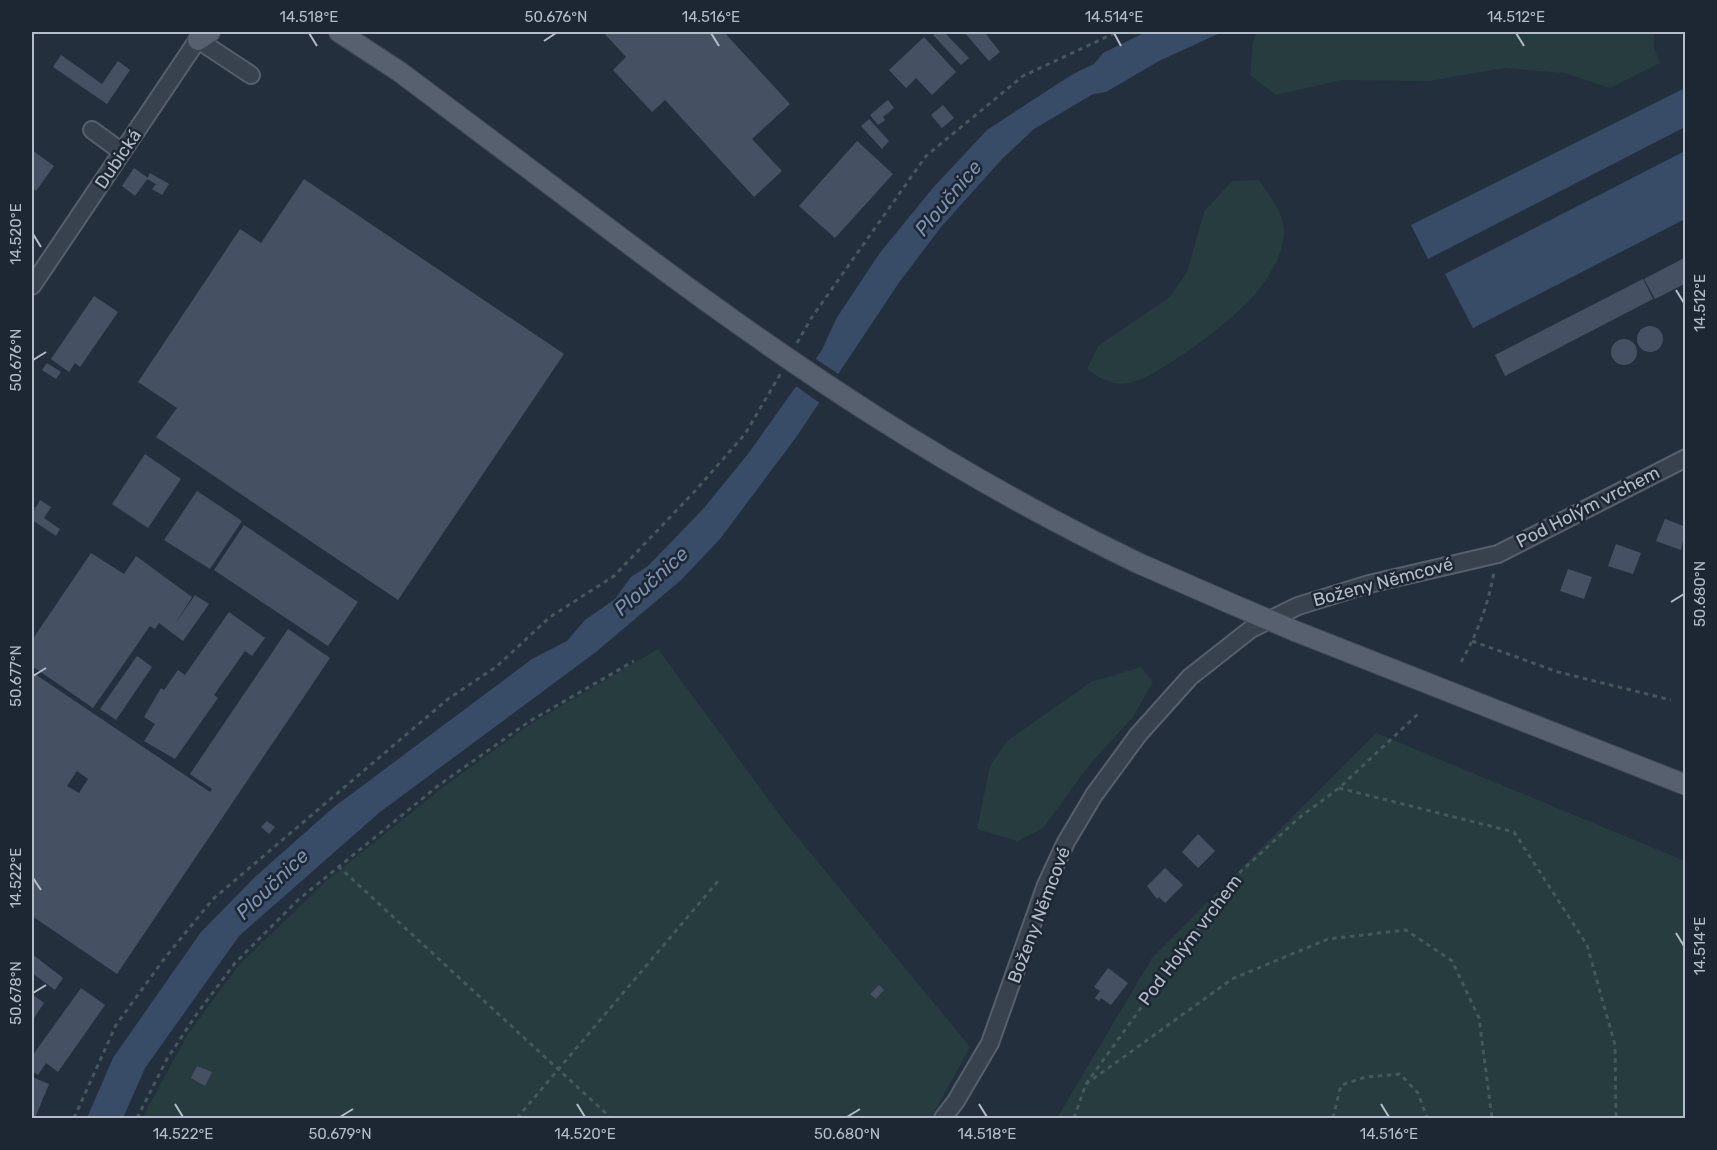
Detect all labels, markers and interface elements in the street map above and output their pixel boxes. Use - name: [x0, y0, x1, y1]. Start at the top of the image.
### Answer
- text: 14.518°E: [280, 8, 338, 26]
- text: 50.676°N: [525, 8, 587, 26]
- text: 14.516°E: [682, 8, 740, 26]
- text: 14.514°E: [1085, 8, 1143, 26]
- text: 14.512°E: [1487, 8, 1545, 26]
- street label: Dubická: [90, 125, 146, 193]
- water label: Ploučnice: [909, 155, 987, 241]
- text: 14.520°E: [7, 203, 25, 265]
- text: 14.512°E: [1691, 274, 1709, 332]
- text: 50.676°N: [7, 329, 25, 391]
- street label: Pod Holým vrchem: [1513, 461, 1663, 553]
- water label: Ploučnice: [609, 542, 693, 620]
- street label: Boženy Němcové: [1311, 553, 1455, 611]
- text: 50.680°N: [1691, 561, 1709, 627]
- text: 50.677°N: [7, 645, 25, 707]
- water label: Ploučnice: [231, 844, 313, 924]
- street label: Boženy Němcové: [1003, 844, 1075, 986]
- text: 14.522°E: [7, 848, 25, 908]
- street label: Pod Holým vrchem: [1134, 870, 1246, 1010]
- text: 14.514°E: [1691, 917, 1709, 975]
- text: 50.678°N: [7, 961, 25, 1025]
- text: 14.522°E: [153, 1125, 213, 1143]
- text: 50.679°N: [308, 1125, 372, 1143]
- text: 14.520°E: [554, 1125, 616, 1143]
- text: 50.680°N: [814, 1125, 880, 1143]
- text: 14.518°E: [958, 1125, 1016, 1143]
- text: 14.516°E: [1360, 1125, 1418, 1143]

